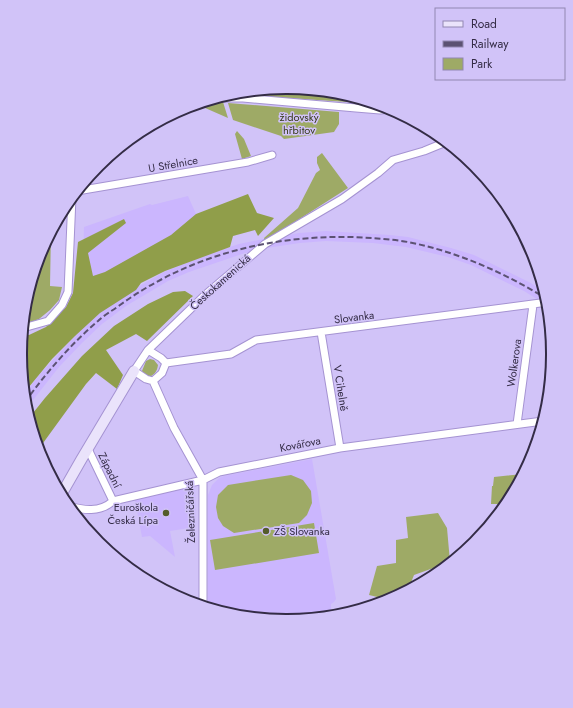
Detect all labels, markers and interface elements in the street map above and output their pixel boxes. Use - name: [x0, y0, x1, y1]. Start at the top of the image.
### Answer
- legend: [435, 8, 565, 80]
- text: Road: [471, 15, 497, 33]
- text: Railway: [471, 35, 509, 53]
- text: Park: [471, 55, 493, 73]
- park label: židovský hřbitov: [279, 109, 319, 138]
- street label: U Střelnice: [147, 152, 199, 176]
- street label: Českokamenická: [186, 250, 254, 314]
- street label: Slovanka: [333, 307, 375, 327]
- street label: Wolkerova: [503, 338, 525, 388]
- street label: V Cihelně: [329, 364, 353, 412]
- street label: Kovářova: [278, 432, 322, 456]
- street label: Západní: [95, 450, 126, 492]
- street label: Železničářská: [181, 481, 199, 543]
- place label: Euroškola Česká Lípa: [108, 499, 158, 528]
- marker: Euroškola Česká Lípa: [161, 508, 171, 518]
- place label: ZŠ Slovanka: [274, 523, 330, 539]
- marker: ZŠ Slovanka: [261, 526, 271, 536]

